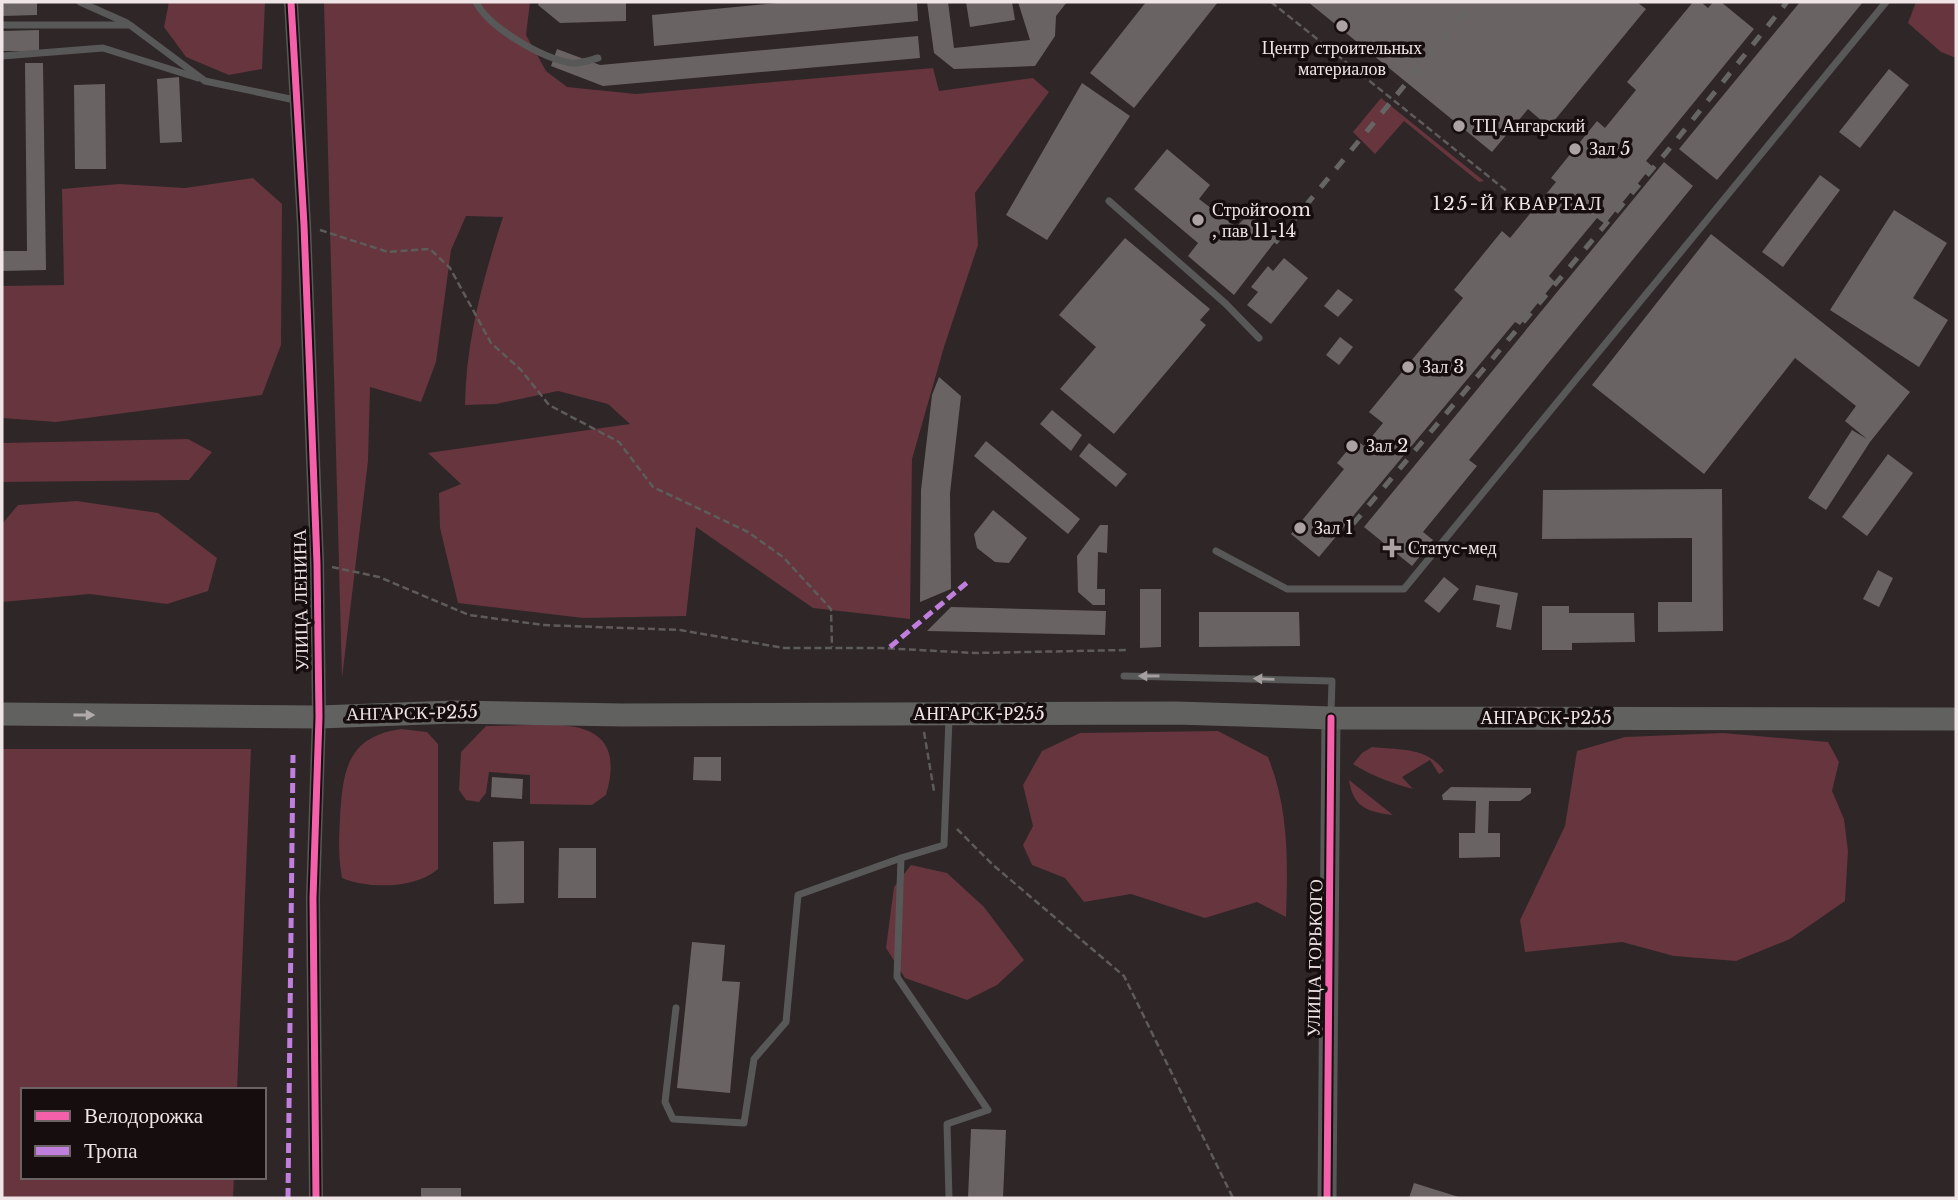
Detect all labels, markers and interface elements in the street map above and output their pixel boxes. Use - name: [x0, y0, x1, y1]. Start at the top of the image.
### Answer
- marker: Центр строительных материалов: [1334, 18, 1350, 34]
- place label: Центр строительных материалов: [1262, 37, 1422, 80]
- place label: ТЦ Ангарский: [1473, 115, 1586, 137]
- marker: ТЦ Ангарский: [1451, 118, 1467, 134]
- place label: Зал 5: [1589, 138, 1631, 160]
- marker: Зал 5: [1567, 141, 1583, 157]
- district label: 125-Й КВАРТАЛ: [1433, 192, 1603, 215]
- place label: Стройroom , пав 11-14: [1212, 199, 1311, 242]
- marker: Стройroom , пав 11-14: [1190, 212, 1206, 228]
- place label: Зал 3: [1422, 356, 1464, 378]
- marker: Зал 3: [1400, 359, 1416, 375]
- place label: Зал 2: [1366, 435, 1408, 457]
- marker: Зал 2: [1344, 438, 1360, 454]
- place label: Зал 1: [1314, 517, 1353, 539]
- marker: Зал 1: [1292, 520, 1308, 536]
- street label: УЛИЦА ЛЕНИНА: [289, 529, 313, 671]
- place label: Статус-мед: [1408, 537, 1497, 559]
- marker: Статус-мед: [1382, 538, 1402, 558]
- one-way arrow: [1138, 670, 1160, 682]
- one-way arrow: [1253, 673, 1275, 684]
- street label: АНГАРСК-Р255: [346, 701, 478, 725]
- street label: АНГАРСК-Р255: [913, 703, 1045, 725]
- street label: АНГАРСК-Р255: [1480, 707, 1612, 729]
- one-way arrow: [73, 709, 95, 721]
- street label: УЛИЦА ГОРЬКОГО: [1303, 879, 1327, 1037]
- legend: [21, 1088, 266, 1179]
- text: Велодорожка: [84, 1103, 204, 1129]
- text: Тропа: [84, 1138, 138, 1164]

